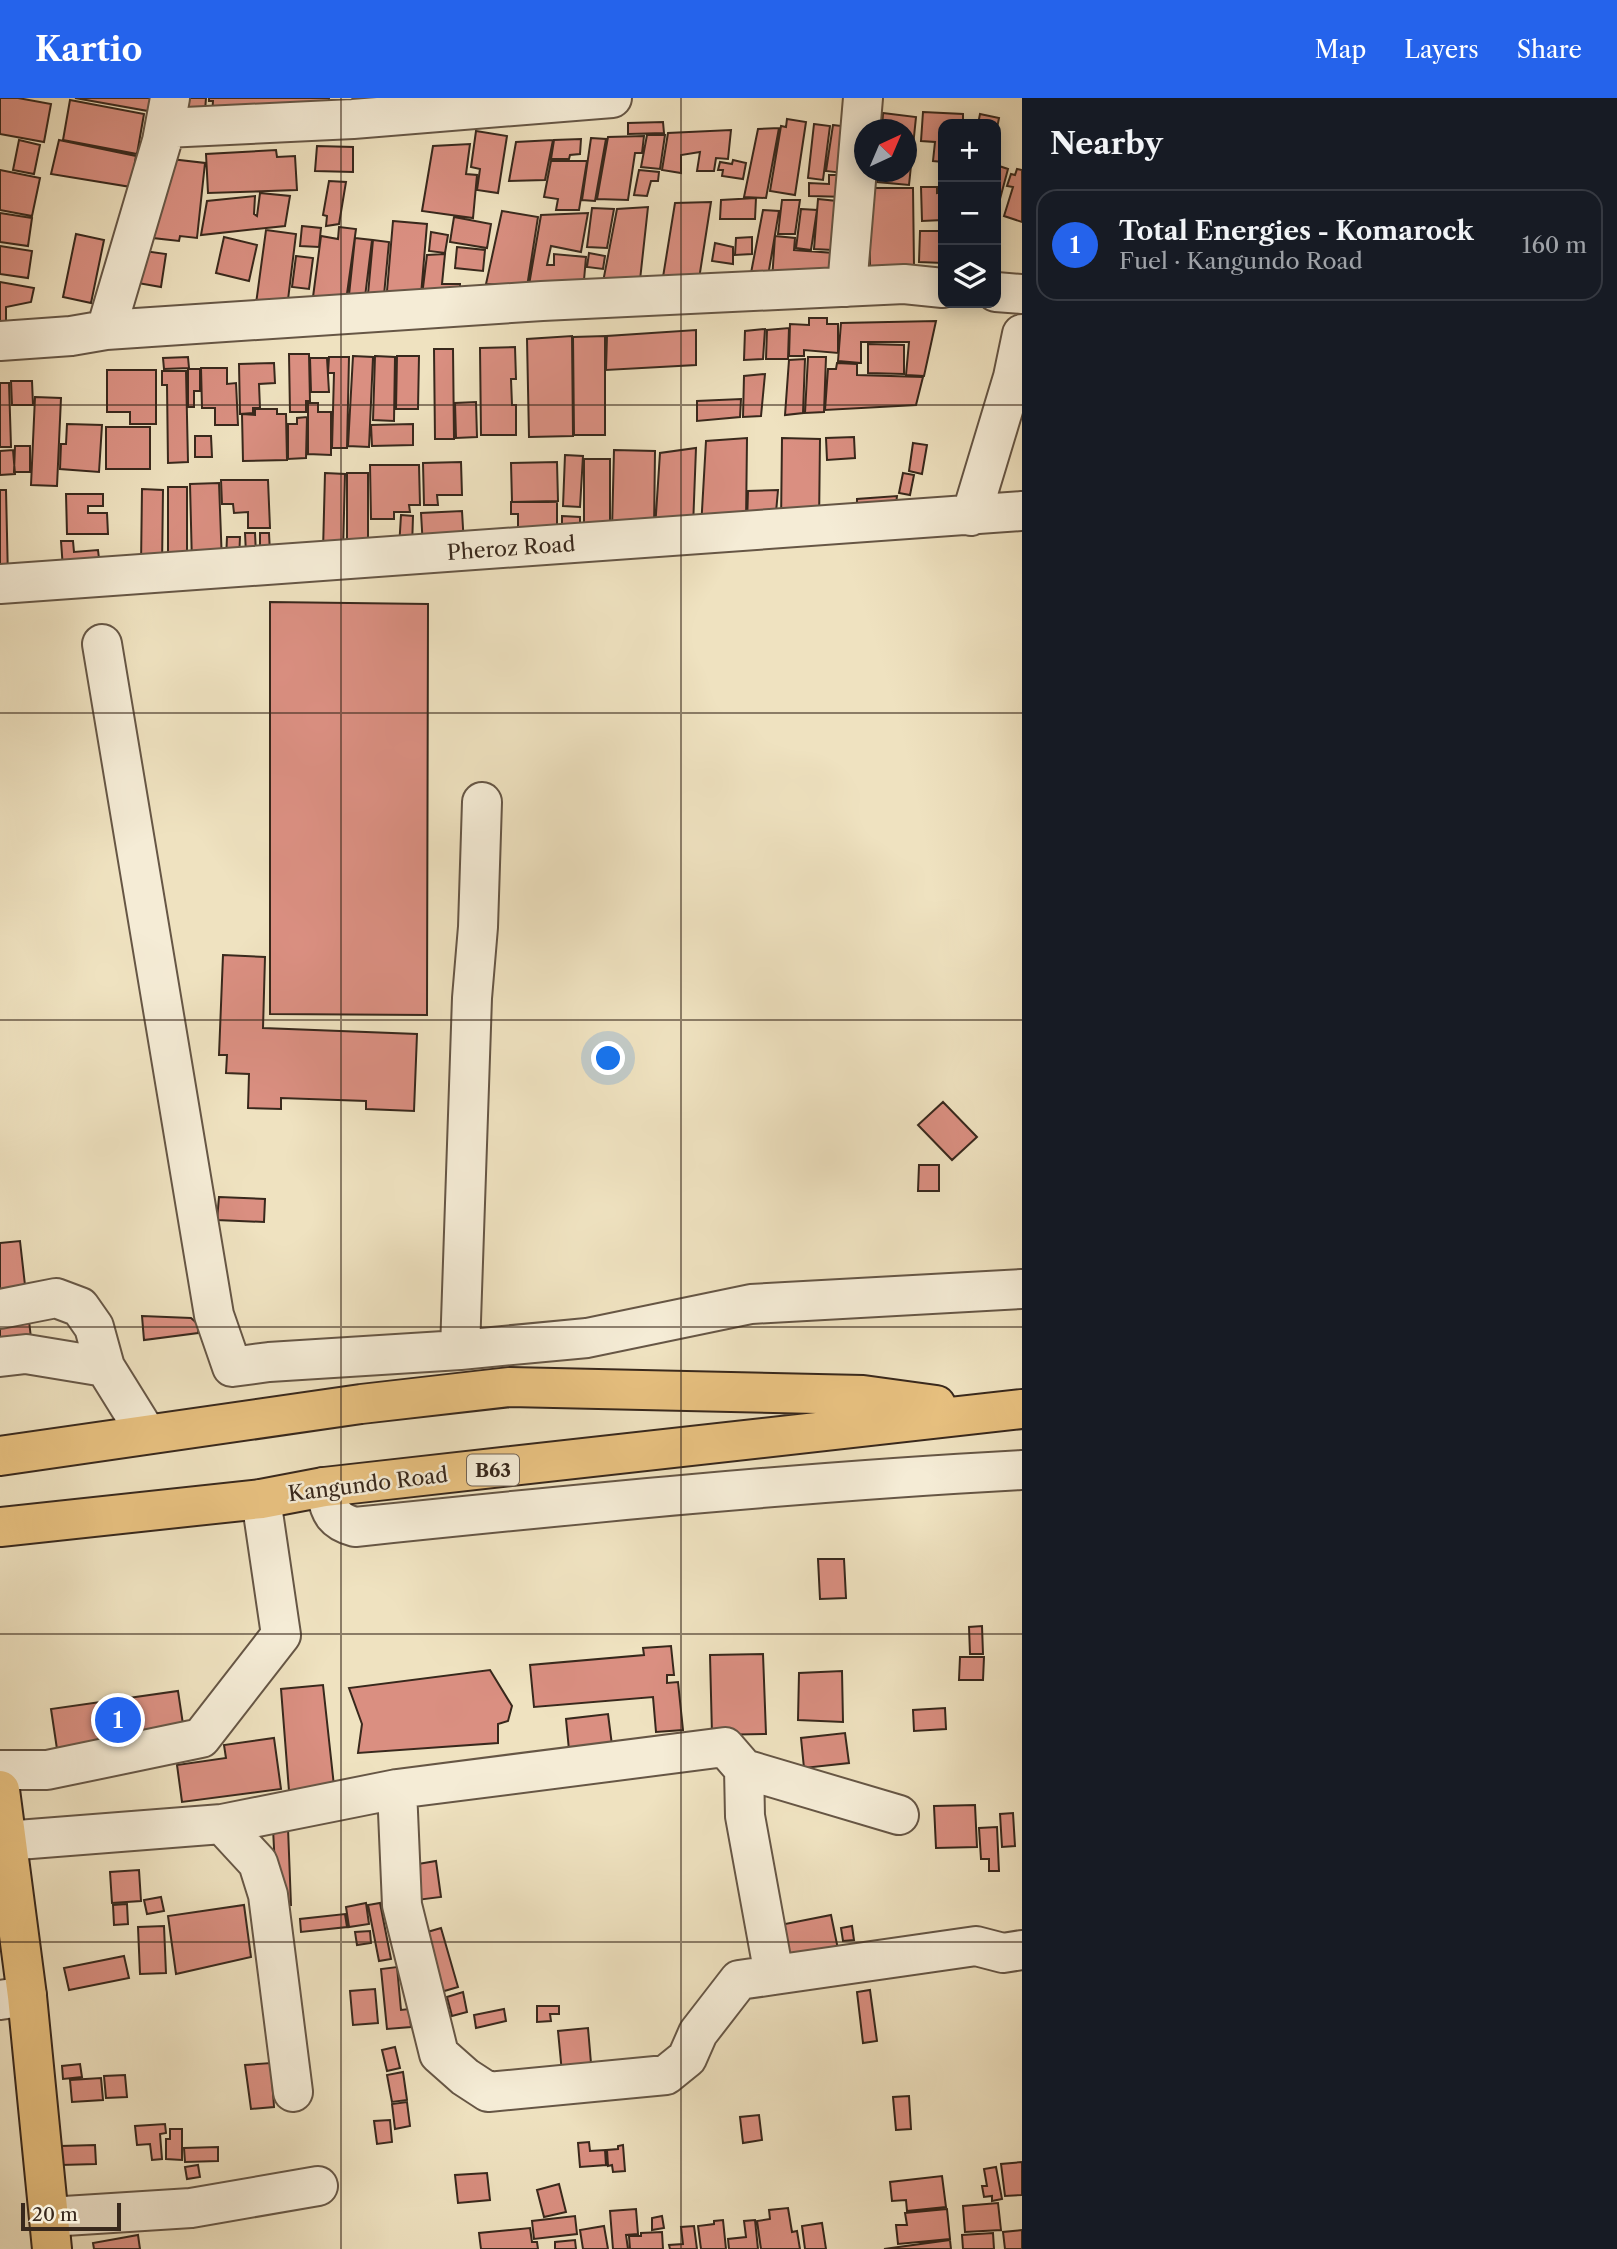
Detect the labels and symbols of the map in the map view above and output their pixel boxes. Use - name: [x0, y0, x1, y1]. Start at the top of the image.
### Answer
- north arrow: [854, 119, 917, 182]
- street label: Pheroz Road: [446, 531, 576, 565]
- your location: [591, 1041, 625, 1075]
- road number: B63: [467, 1454, 519, 1486]
- street label: Kangundo Road: [287, 1462, 450, 1506]
- pin: 1: [95, 1694, 141, 1746]
- scale bar: [21, 2200, 121, 2232]

